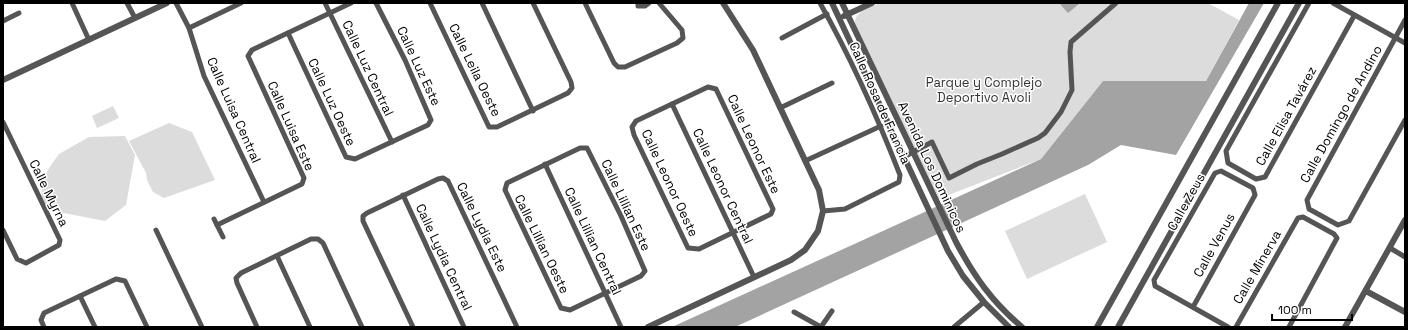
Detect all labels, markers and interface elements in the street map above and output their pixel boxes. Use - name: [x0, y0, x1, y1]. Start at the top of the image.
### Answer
- street label: Calle Luz Central: [338, 18, 398, 118]
- street label: Calle Leila Oeste: [445, 21, 505, 119]
- street label: Calle Luz Este: [393, 24, 445, 108]
- street label: Calle Rosa de Francia: [845, 39, 915, 167]
- street label: Calle Domingo de Andino: [1296, 42, 1386, 186]
- street label: Calle Luisa Central: [203, 54, 265, 166]
- street label: Calle Luz Oeste: [304, 55, 360, 149]
- street label: Calle Elisa Tavárez: [1252, 63, 1320, 169]
- park label: Parque y Complejo Deportivo Avoli: [926, 74, 1042, 106]
- street label: Calle Luisa Este: [264, 78, 318, 174]
- street label: Calle Leonor Este: [724, 92, 784, 196]
- street label: Avenida Los Dominicos: [894, 99, 970, 235]
- street label: Calle Leonor Oeste: [638, 126, 702, 240]
- street label: Calle Leonor Central: [689, 126, 757, 246]
- street label: Calle Lillian Este: [597, 156, 655, 254]
- street label: Calle Myrna: [25, 157, 73, 230]
- street label: Calle Zeus: [1163, 170, 1209, 234]
- street label: Calle Lydia Este: [453, 179, 511, 275]
- street label: Calle Lillian Central: [561, 184, 625, 298]
- street label: Calle Lillian Oeste: [511, 192, 573, 296]
- street label: Calle Lydia Central: [412, 201, 476, 313]
- street label: Calle Venus: [1189, 210, 1239, 280]
- street label: Calle Minerva: [1229, 227, 1285, 307]
- scale bar: [1272, 296, 1352, 322]
- text: 100 m: [1278, 302, 1312, 318]

